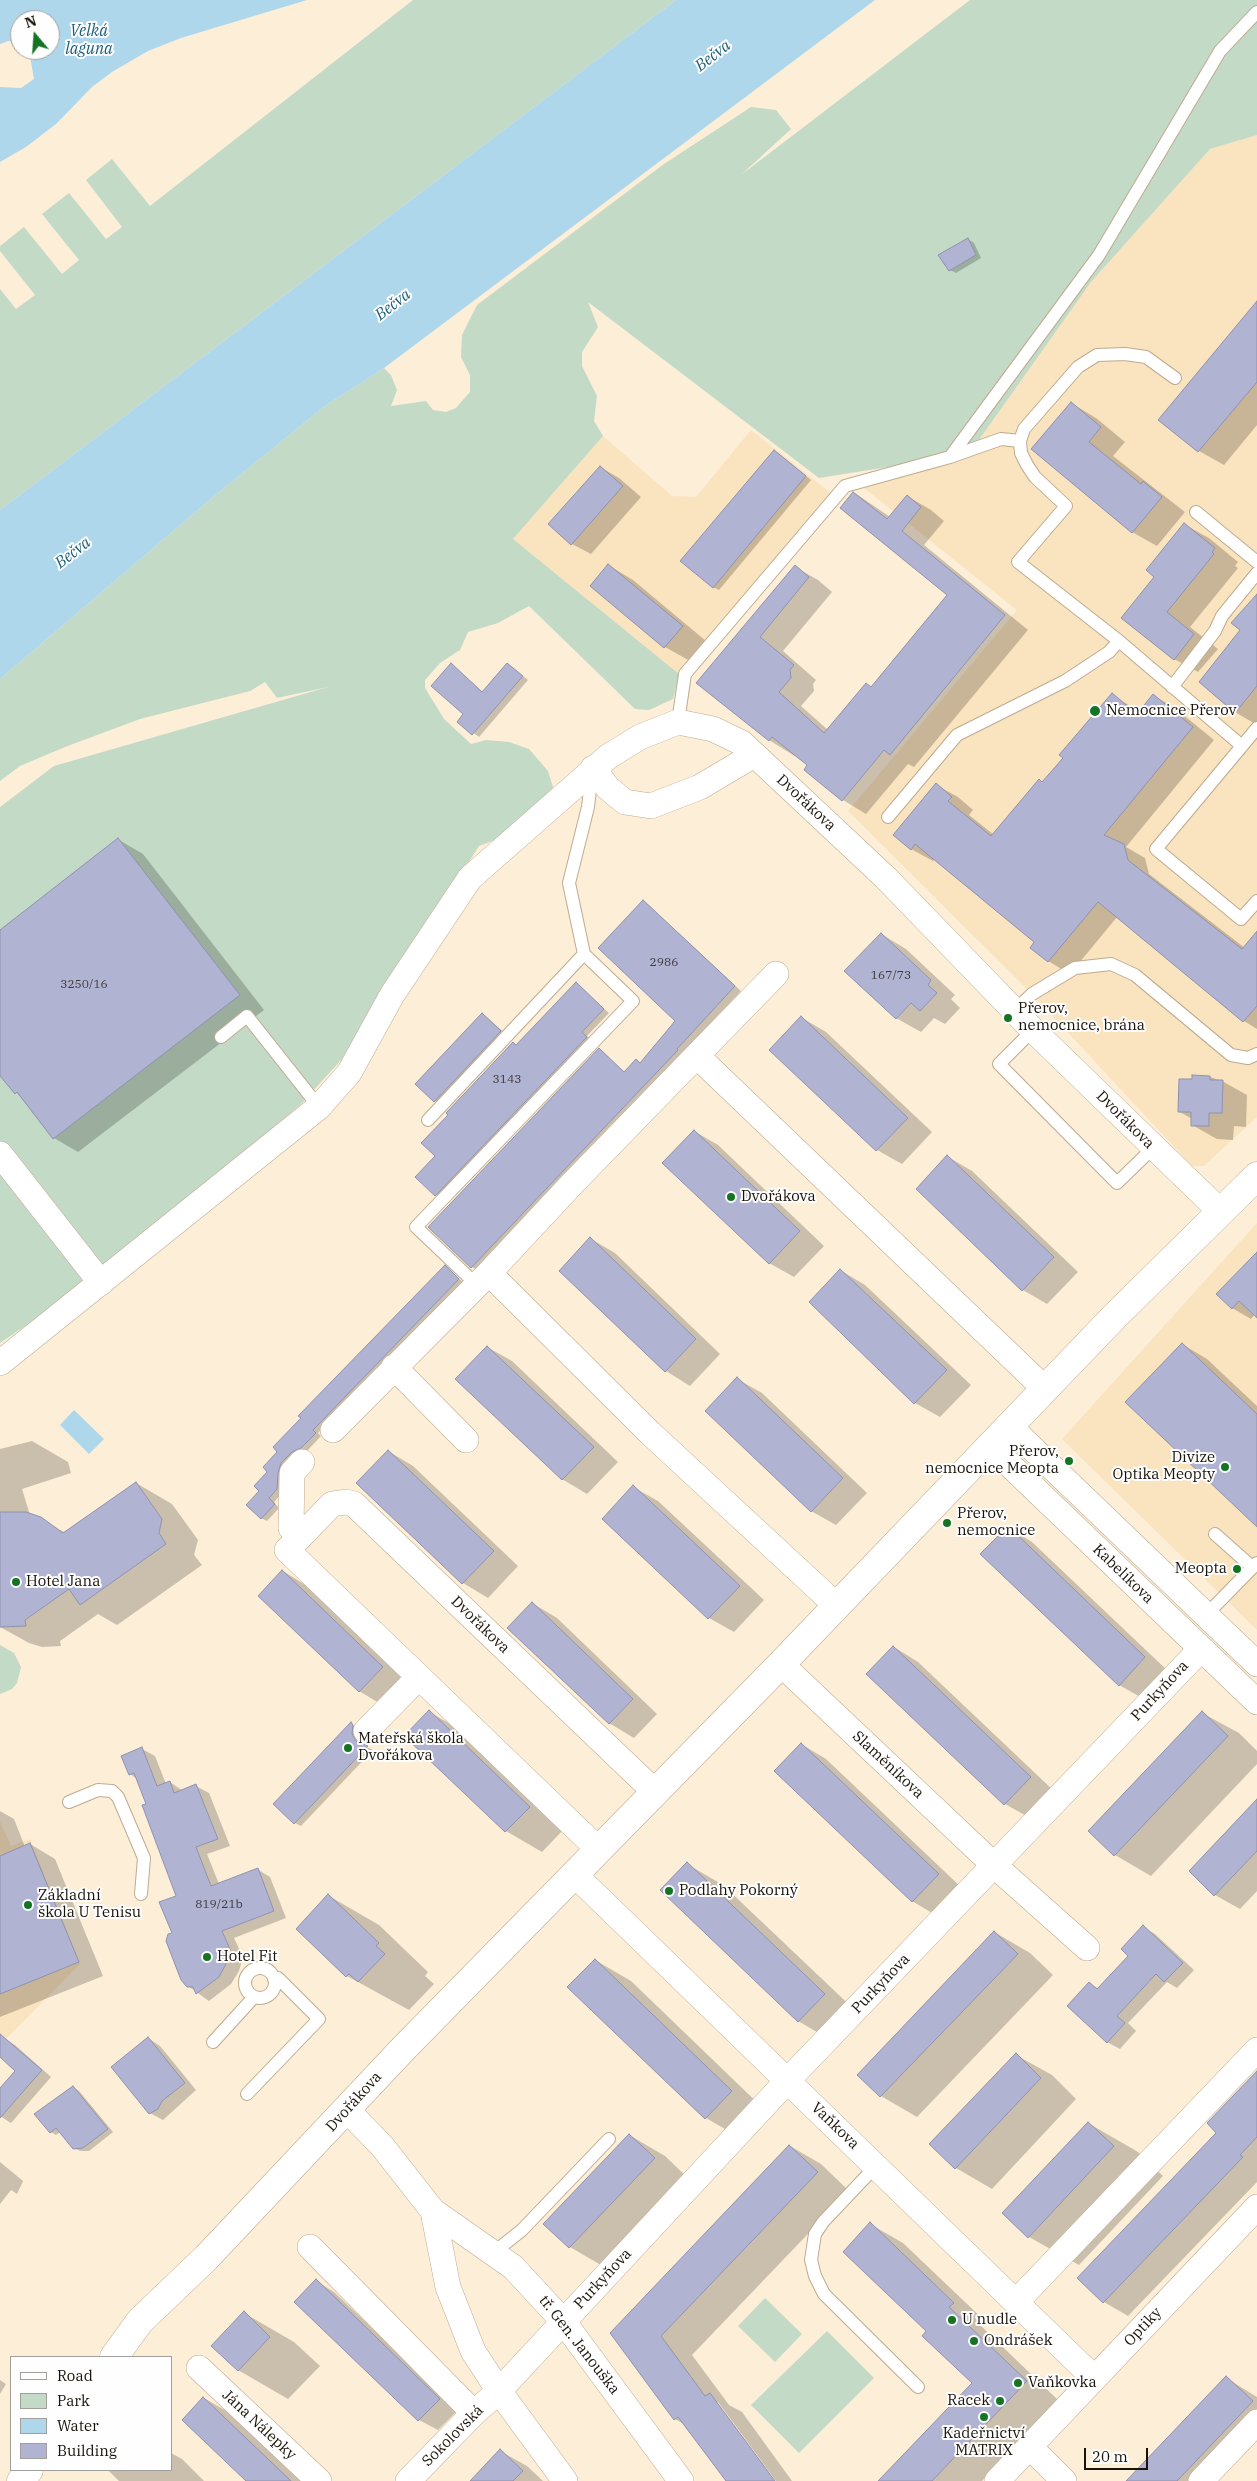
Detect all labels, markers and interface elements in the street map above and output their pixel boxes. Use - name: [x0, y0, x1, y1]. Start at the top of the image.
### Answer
- north arrow: [10, 10, 60, 60]
- text: N: [23, 11, 39, 32]
- water label: Velká laguna: [65, 21, 113, 59]
- water label: Bečva: [691, 36, 735, 76]
- water label: Bečva: [371, 285, 415, 325]
- water label: Bečva: [51, 533, 95, 573]
- place label: Nemocnice Přerov: [1106, 702, 1237, 720]
- marker: Nemocnice Přerov: [1088, 704, 1102, 718]
- street label: Dvořákova: [773, 771, 839, 835]
- house number: 2986: [650, 956, 678, 970]
- house number: 167/73: [871, 969, 911, 983]
- house number: 3250/16: [60, 978, 108, 992]
- place label: Přerov, nemocnice, brána: [1018, 1000, 1145, 1035]
- marker: Přerov, nemocnice, brána: [1002, 1012, 1014, 1024]
- house number: 3143: [493, 1073, 521, 1087]
- street label: Dvořákova: [1092, 1087, 1158, 1153]
- place label: Dvořákova: [741, 1188, 816, 1206]
- marker: Dvořákova: [725, 1191, 737, 1203]
- place label: Přerov, nemocnice Meopta: [925, 1443, 1059, 1478]
- place label: Divize Optika Meopty: [1113, 1449, 1215, 1484]
- marker: Přerov, nemocnice Meopta: [1063, 1455, 1075, 1467]
- marker: Divize Optika Meopty: [1219, 1461, 1231, 1473]
- place label: Přerov, nemocnice: [957, 1505, 1035, 1540]
- marker: Přerov, nemocnice: [941, 1517, 953, 1529]
- street label: Kabelíkova: [1089, 1541, 1157, 1607]
- place label: Meopta: [1175, 1560, 1227, 1578]
- marker: Meopta: [1231, 1563, 1243, 1575]
- place label: Hotel Jana: [26, 1573, 100, 1591]
- marker: Hotel Jana: [10, 1576, 22, 1588]
- street label: Dvořákova: [447, 1593, 513, 1657]
- street label: Purkyňova: [1128, 1657, 1192, 1725]
- street label: Slaměníkova: [849, 1727, 927, 1803]
- place label: Mateřská škola Dvořákova: [358, 1730, 464, 1765]
- marker: Mateřská škola Dvořákova: [342, 1742, 354, 1754]
- place label: Podlahy Pokorný: [679, 1882, 798, 1900]
- marker: Podlahy Pokorný: [663, 1885, 675, 1897]
- place label: Základní škola U Tenisu: [38, 1887, 141, 1922]
- house number: 819/21b: [195, 1898, 243, 1912]
- marker: Základní škola U Tenisu: [22, 1899, 34, 1911]
- place label: Hotel Fit: [217, 1948, 278, 1966]
- street label: Purkyňova: [848, 1950, 914, 2018]
- marker: Hotel Fit: [201, 1951, 213, 1963]
- street label: Dvořákova: [322, 2068, 386, 2136]
- street label: Vaňkova: [807, 2099, 863, 2153]
- street label: Purkyňova: [571, 2245, 635, 2313]
- street label: tř. Gen. Janouška: [535, 2292, 623, 2398]
- street label: Optiky: [1120, 2304, 1166, 2350]
- place label: U nudle: [962, 2311, 1017, 2329]
- marker: U nudle: [946, 2314, 958, 2326]
- place label: Ondrášek: [984, 2332, 1052, 2350]
- marker: Ondrášek: [968, 2335, 980, 2347]
- legend: [10, 2356, 172, 2471]
- text: Road: [57, 2366, 93, 2385]
- place label: Vaňkovka: [1028, 2374, 1097, 2392]
- marker: Vaňkovka: [1012, 2377, 1024, 2389]
- street label: Jána Nálepky: [218, 2386, 300, 2464]
- text: Park: [57, 2391, 90, 2410]
- place label: Racek: [947, 2392, 990, 2410]
- marker: Racek: [994, 2395, 1006, 2407]
- street label: Sokolovská: [419, 2402, 487, 2470]
- marker: Kadeřnictví MATRIX: [978, 2411, 990, 2423]
- text: Water: [57, 2416, 99, 2435]
- place label: Kadeřnictví MATRIX: [943, 2425, 1025, 2460]
- scale bar: [1087, 2438, 1151, 2470]
- text: Building: [57, 2441, 117, 2460]
- text: 20 m: [1092, 2447, 1128, 2466]

